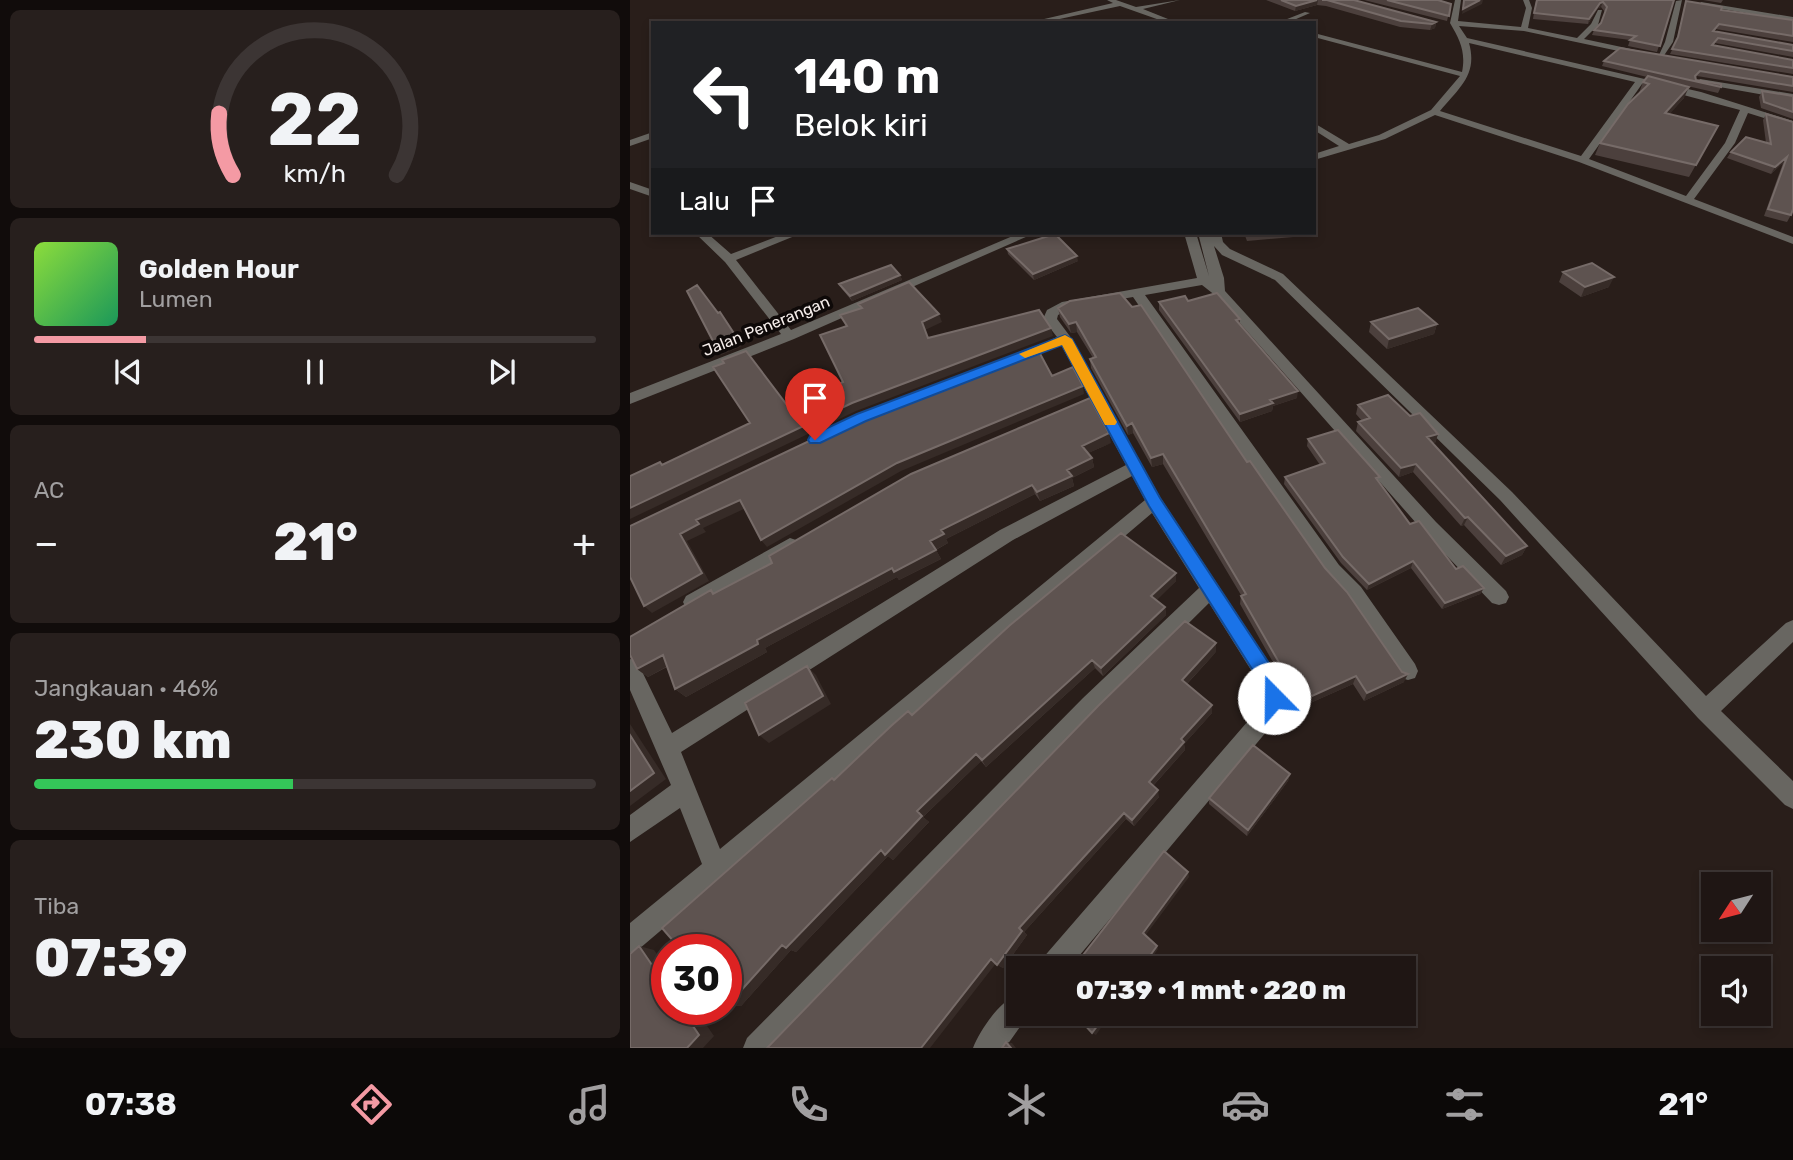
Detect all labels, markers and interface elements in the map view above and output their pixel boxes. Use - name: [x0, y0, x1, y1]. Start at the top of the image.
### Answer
- text: 140 m: [794, 47, 940, 105]
- icon: left: [679, 49, 770, 140]
- text: 22: [268, 77, 362, 163]
- text: Belok kiri: [794, 106, 928, 144]
- text: km/h: [284, 159, 346, 188]
- icon: arrive: [744, 182, 782, 220]
- text: Lalu: [679, 186, 730, 217]
- text: Golden Hour: [139, 254, 299, 285]
- text: Lumen: [139, 285, 213, 313]
- street label: Jalan Penerangan: [700, 292, 832, 360]
- icon: previous: [109, 353, 147, 391]
- icon: pause: [296, 353, 334, 391]
- icon: next: [483, 353, 521, 391]
- pin: [785, 368, 845, 440]
- icon: arrive: [796, 379, 834, 417]
- text: AC: [34, 476, 64, 504]
- text: 21°: [273, 511, 358, 573]
- text: −: [34, 520, 59, 566]
- text: +: [572, 520, 596, 566]
- position arrow: [1237, 661, 1311, 735]
- text: Jangkauan · 46%: [34, 674, 218, 702]
- text: 230 km: [34, 709, 232, 771]
- north arrow: [1701, 872, 1771, 942]
- map controls: [1701, 872, 1771, 1026]
- text: Tiba: [34, 892, 79, 920]
- text: 07:39: [34, 927, 187, 989]
- speed limit sign: 30: [651, 934, 742, 1025]
- button: sound: [1701, 956, 1771, 1026]
- text: 07:39 · 1 mnt · 220 m: [1076, 975, 1346, 1006]
- icon: directions: [347, 1080, 396, 1129]
- icon: music: [565, 1080, 614, 1129]
- icon: phone: [784, 1080, 833, 1129]
- icon: climate: [1002, 1080, 1051, 1129]
- icon: car: [1221, 1080, 1270, 1129]
- icon: filters: [1440, 1080, 1489, 1129]
- text: 07:38: [85, 1085, 177, 1123]
- text: 21°: [1658, 1085, 1708, 1123]

